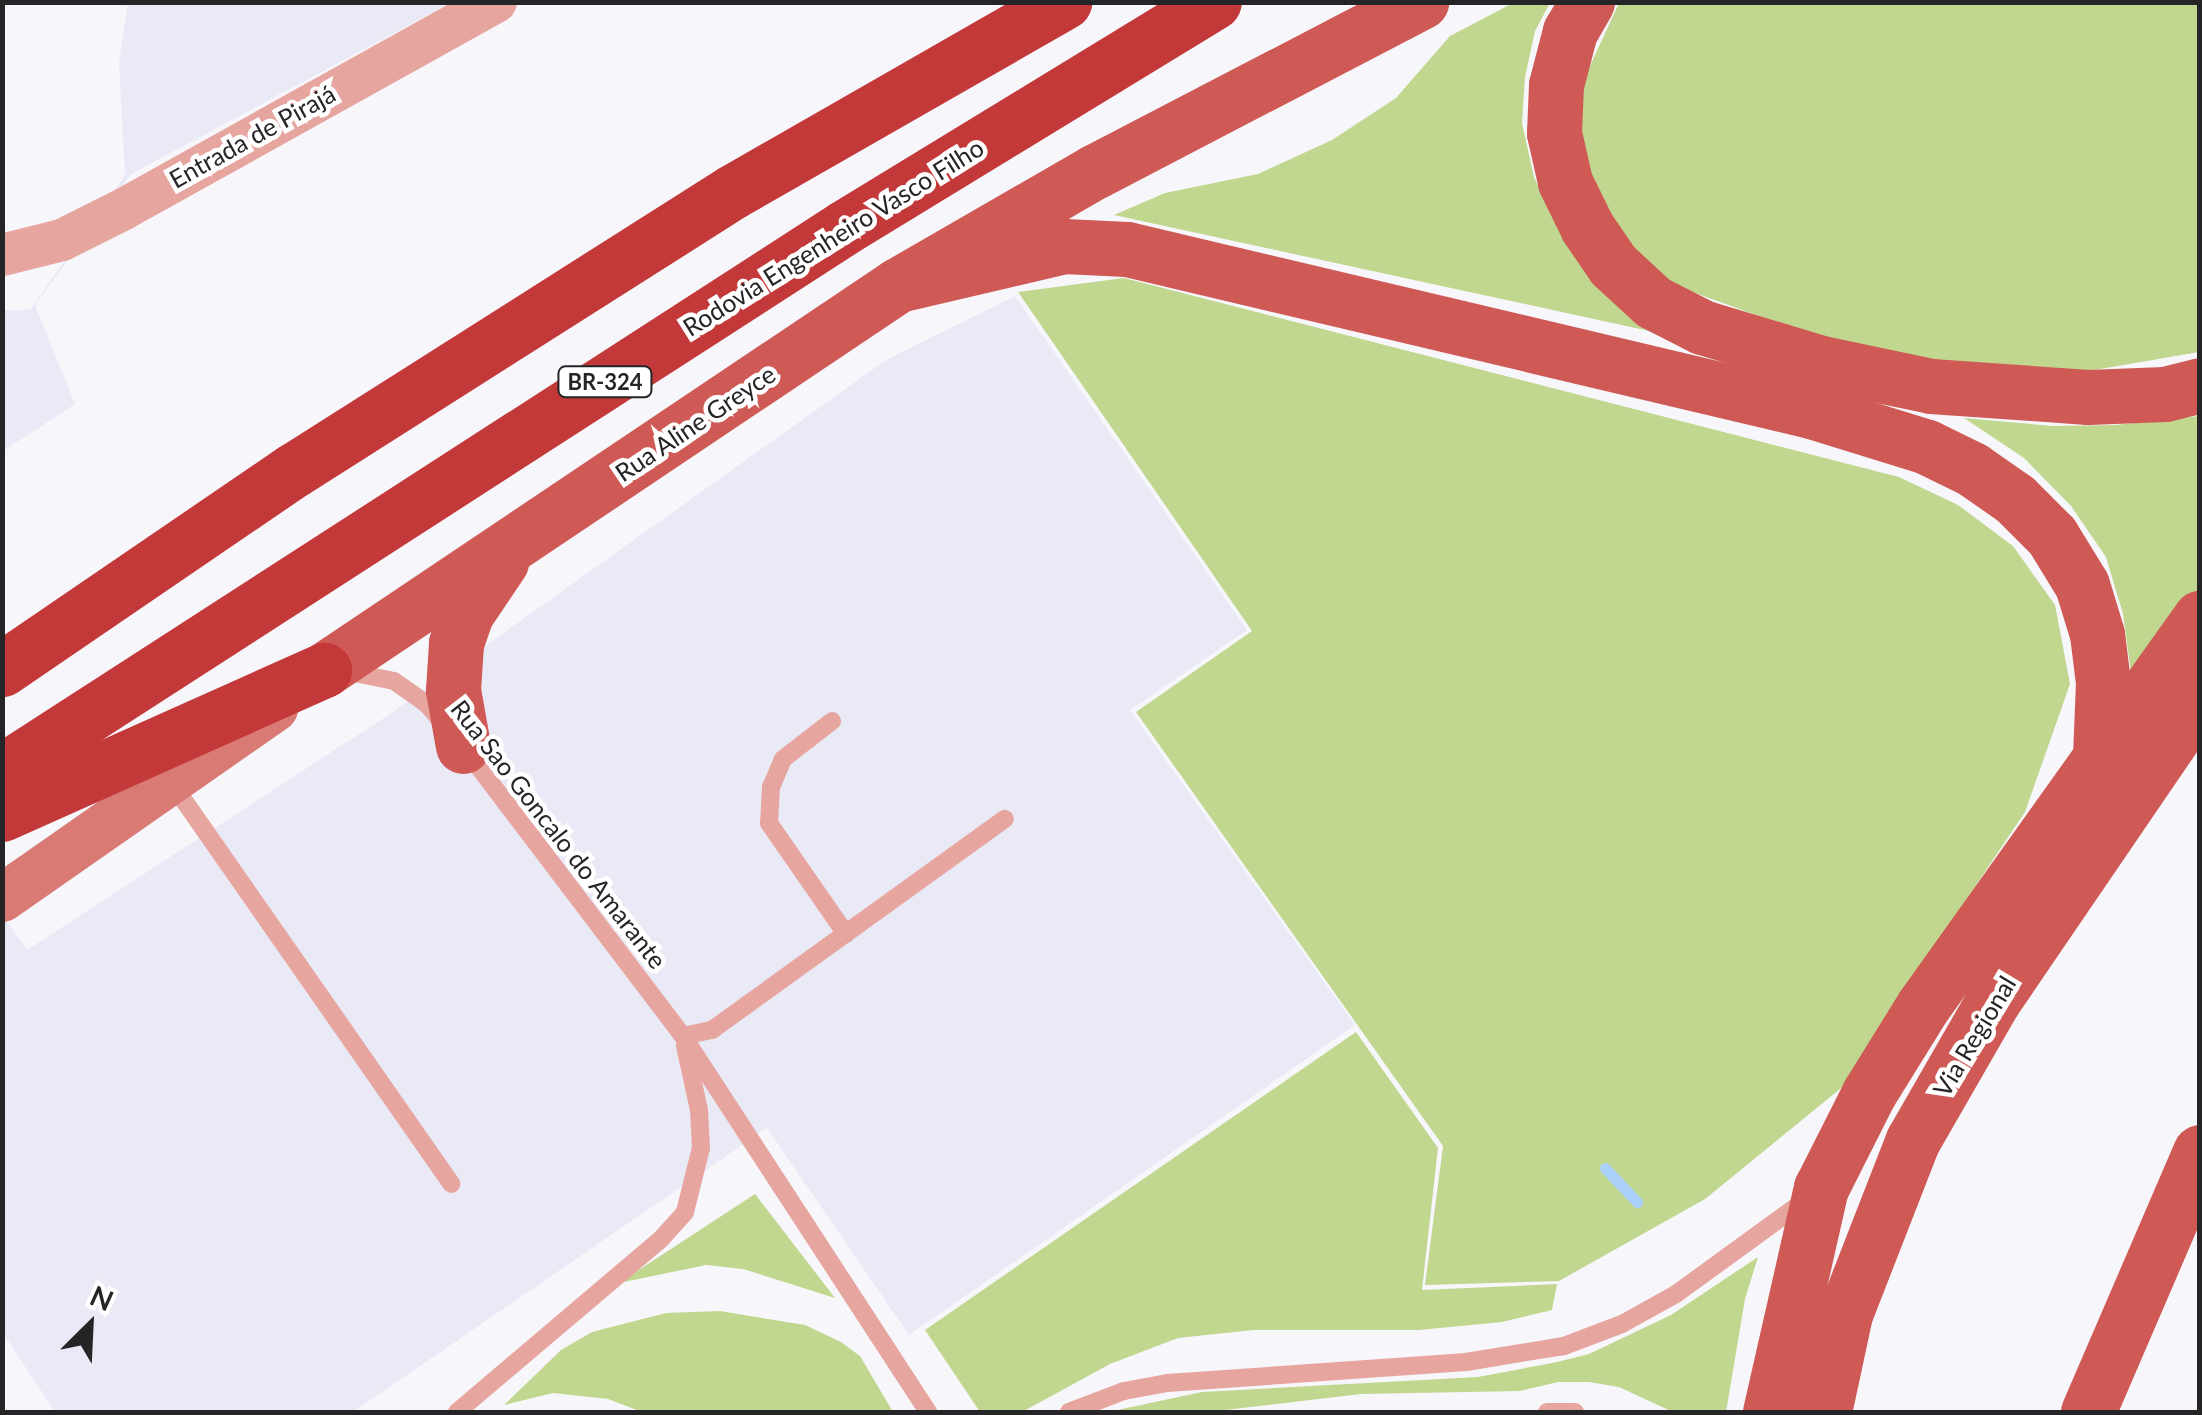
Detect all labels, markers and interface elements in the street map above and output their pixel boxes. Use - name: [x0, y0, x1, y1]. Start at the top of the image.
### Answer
- street label: Entrada de Pirajá: [164, 78, 340, 194]
- street label: Rodovia Engenheiro Vasco Filho: [677, 132, 989, 342]
- street label: Rua Aline Greyce: [609, 358, 781, 488]
- road number: BR-324: [555, 365, 655, 399]
- street label: Rua Sao Goncalo do Amarante: [445, 694, 673, 974]
- street label: Via Regional: [1926, 970, 2022, 1102]
- north arrow: [40, 1275, 140, 1375]
- text: N: [85, 1278, 119, 1318]

